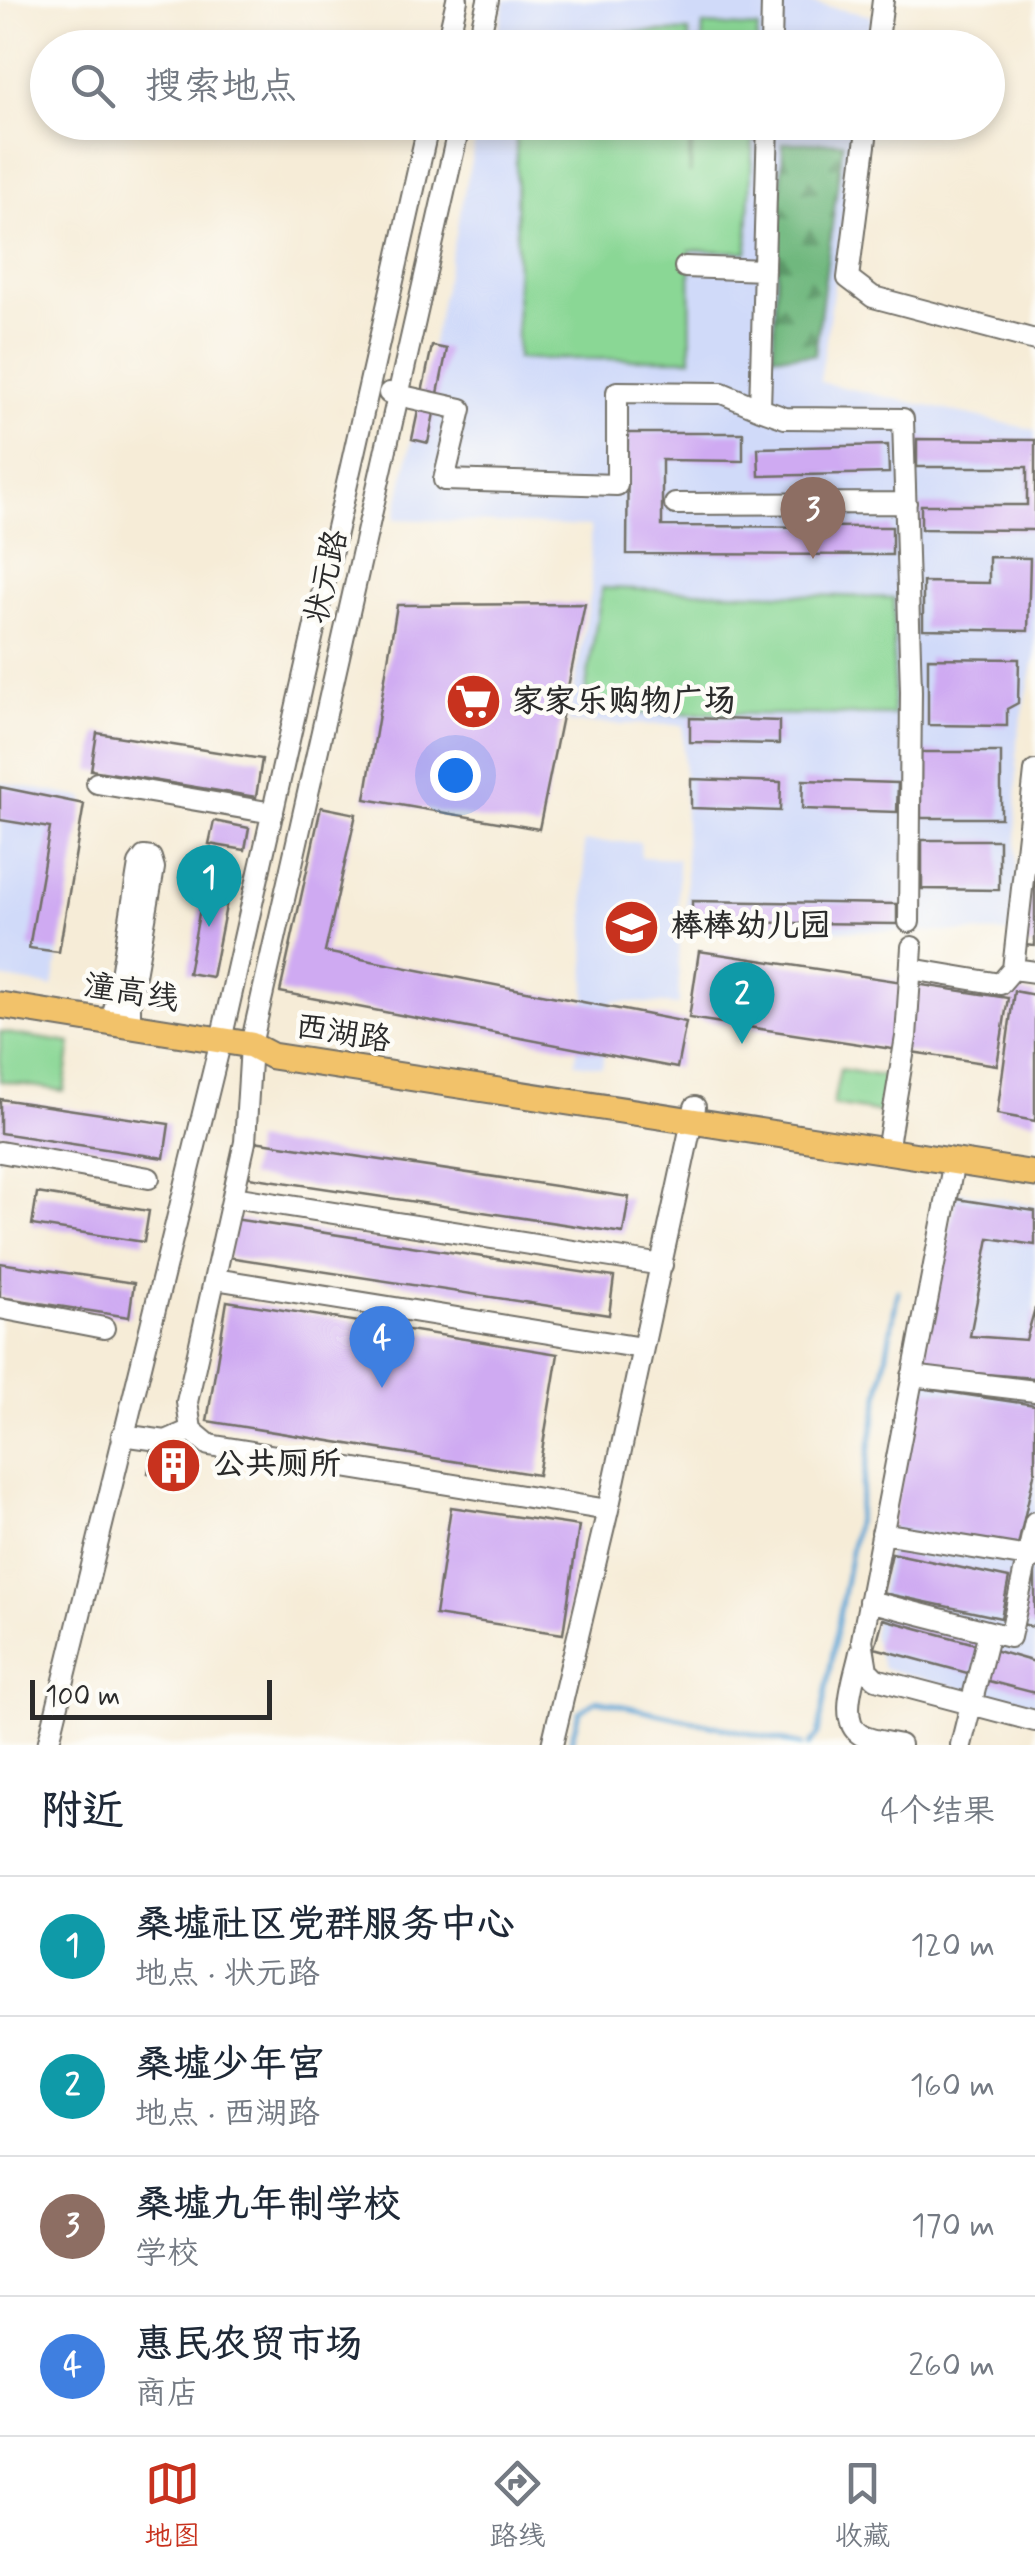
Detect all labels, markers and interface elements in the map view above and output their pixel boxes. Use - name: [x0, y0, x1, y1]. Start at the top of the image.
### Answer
- search box: [30, 30, 1005, 140]
- icon: search: [65, 58, 120, 113]
- text: 搜索地点: [145, 63, 297, 112]
- pin: 3: [780, 476, 846, 559]
- street label: 状元路: [296, 525, 358, 629]
- supermarket icon: 家家乐购物广场: [443, 672, 503, 732]
- place label: 家家乐购物广场: [512, 681, 736, 723]
- your location: [430, 750, 481, 801]
- pin: 1: [176, 844, 242, 927]
- school or university icon: 棒棒幼儿园: [602, 897, 662, 957]
- place label: 棒棒幼儿园: [671, 906, 831, 948]
- pin: 2: [710, 962, 774, 1044]
- street label: 潼高线: [80, 965, 182, 1021]
- street label: 西湖路: [292, 1006, 394, 1062]
- pin: 4: [350, 1306, 414, 1388]
- building icon: 公共厕所: [144, 1435, 204, 1495]
- place label: 公共厕所: [213, 1444, 341, 1486]
- scale bar: [30, 1675, 272, 1720]
- text: 100 m: [45, 1679, 120, 1716]
- text: 附近: [40, 1785, 124, 1840]
- text: 4个结果: [880, 1791, 995, 1833]
- text: 桑墟社区党群服务中心: [135, 1901, 515, 1950]
- text: 1: [65, 1925, 80, 1967]
- text: 120 m: [910, 1925, 995, 1967]
- text: 地点 · 状元路: [135, 1953, 320, 1995]
- text: 桑墟少年宫: [135, 2041, 325, 2090]
- text: 2: [65, 2065, 80, 2107]
- text: 160 m: [910, 2065, 995, 2107]
- text: 地点 · 西湖路: [135, 2093, 320, 2135]
- text: 桑墟九年制学校: [135, 2181, 401, 2230]
- text: 3: [65, 2205, 80, 2247]
- text: 170 m: [911, 2205, 995, 2247]
- text: 学校: [135, 2233, 199, 2275]
- text: 惠民农贸市场: [135, 2321, 363, 2370]
- text: 4: [63, 2345, 82, 2387]
- text: 260 m: [908, 2345, 995, 2387]
- text: 商店: [135, 2373, 199, 2415]
- tab: 地图: [144, 2456, 201, 2556]
- tab: 路线: [489, 2456, 546, 2556]
- tab: 收藏: [834, 2456, 891, 2556]

